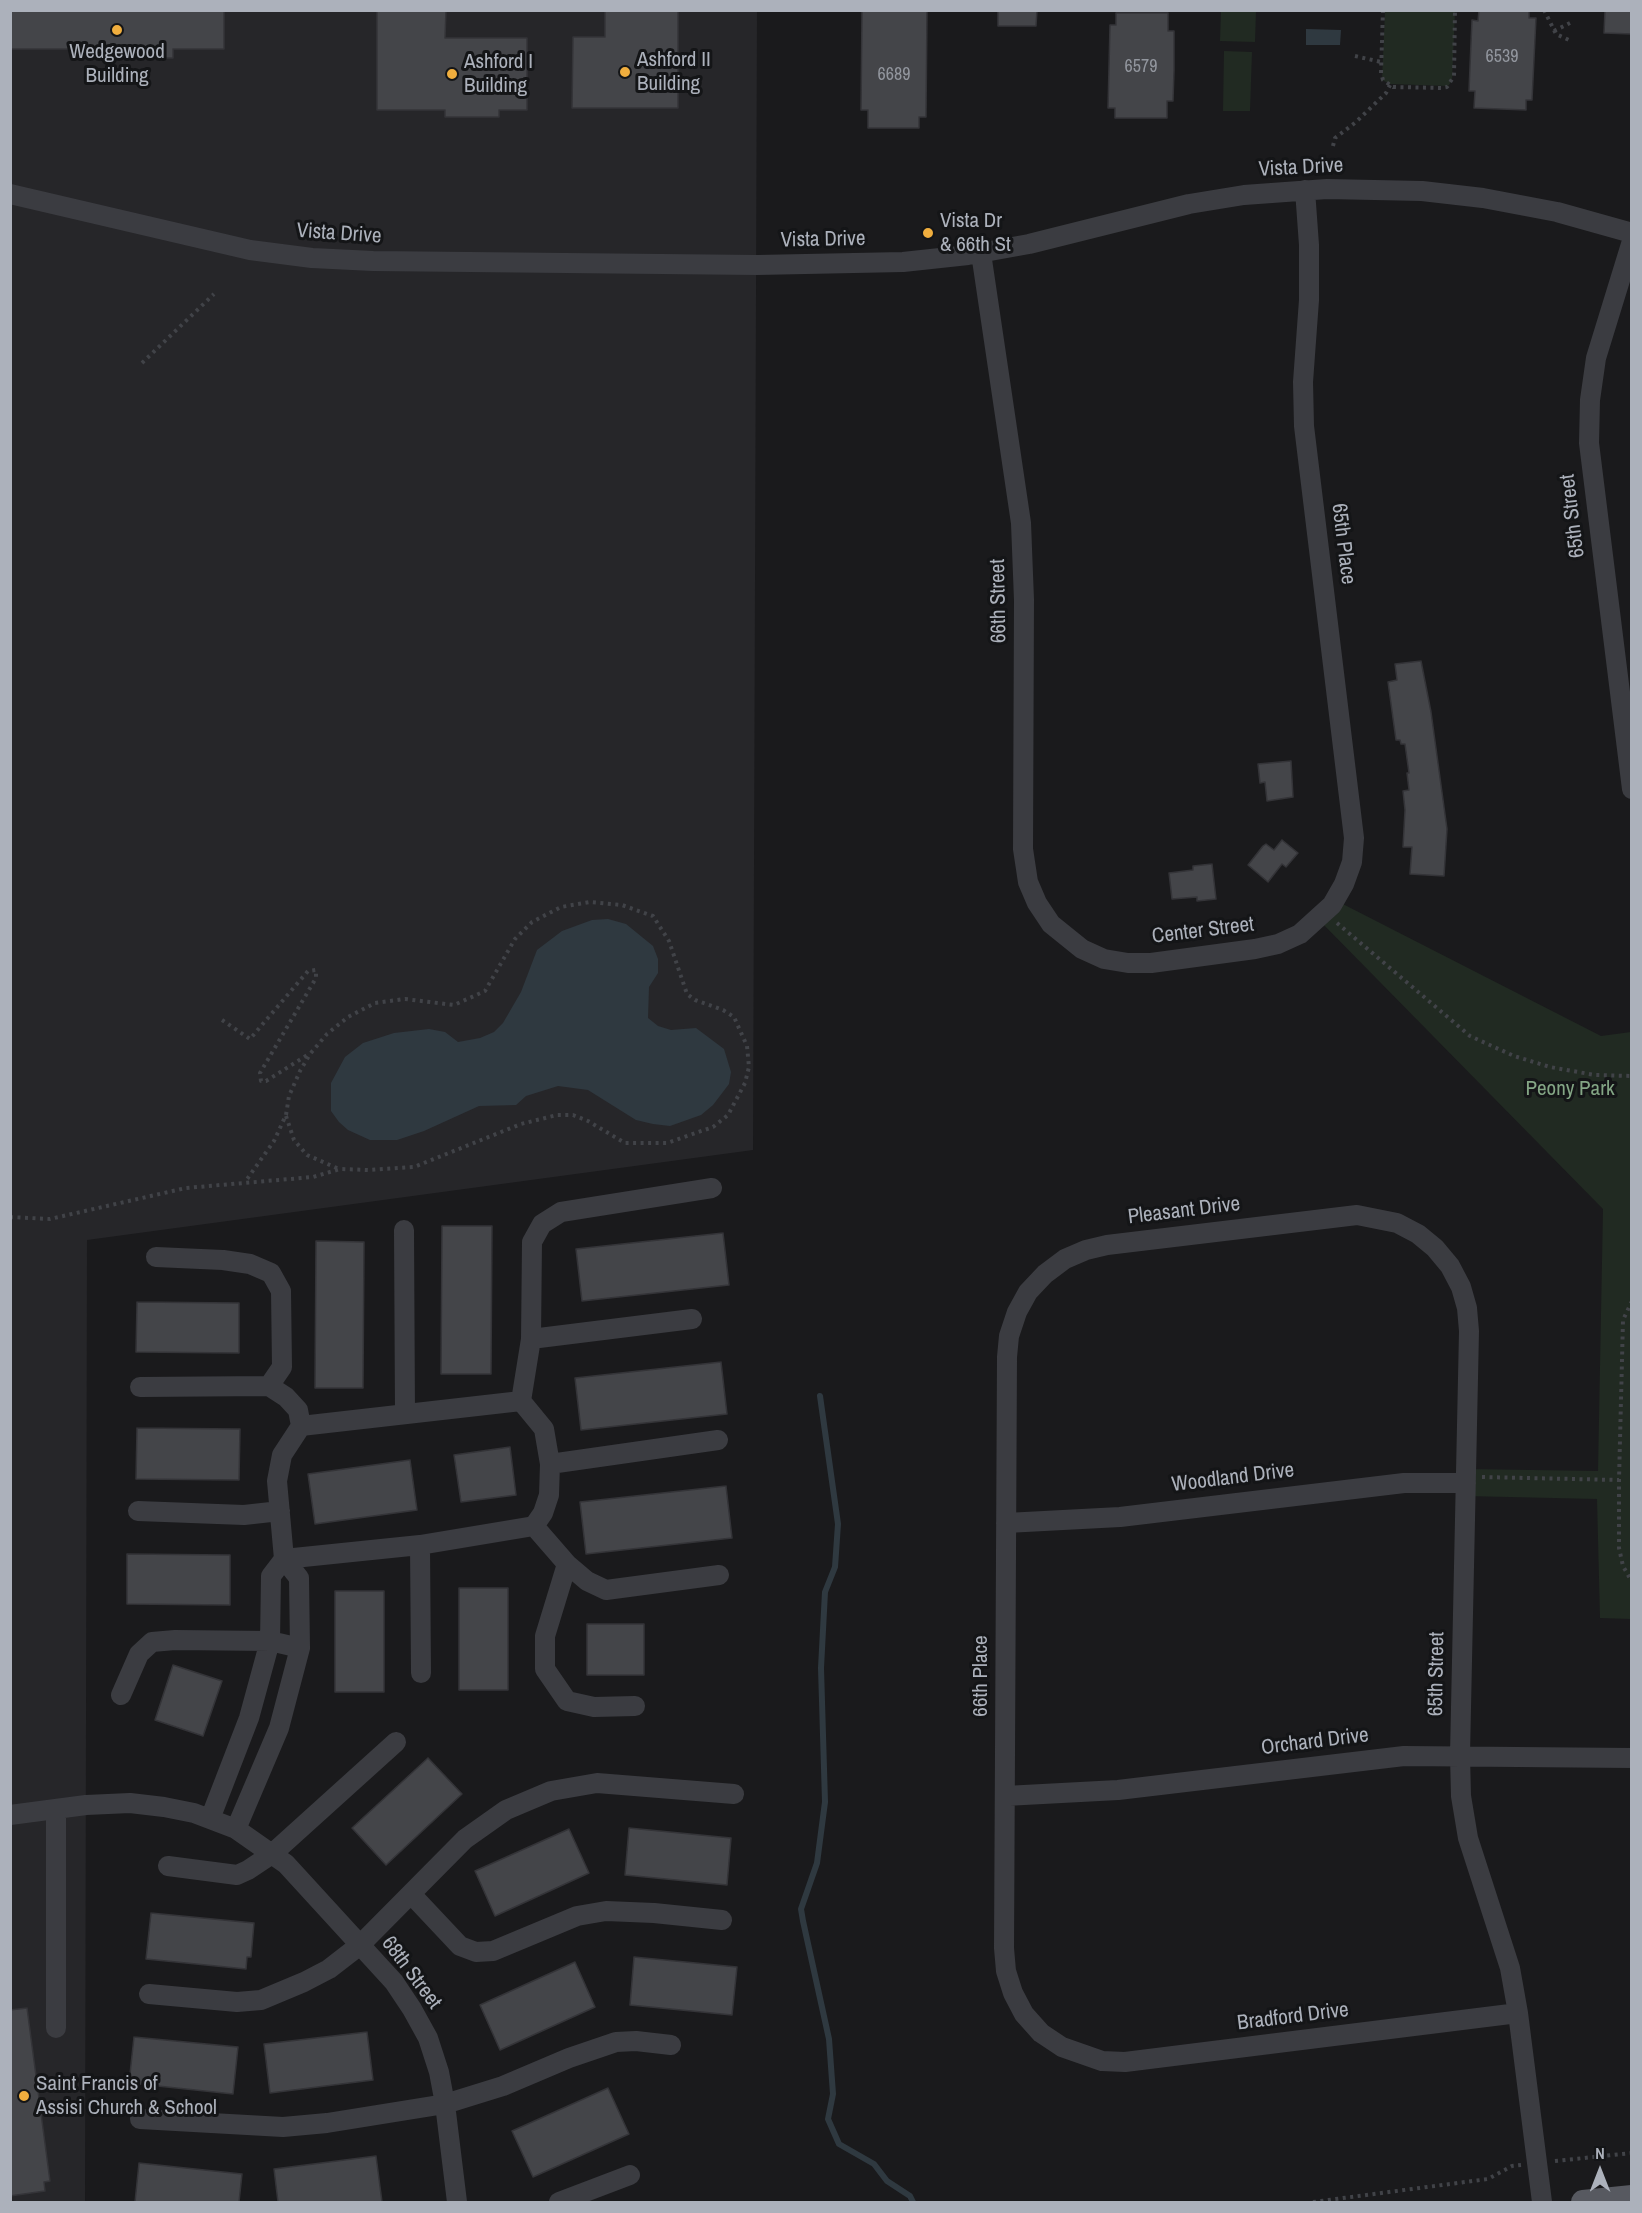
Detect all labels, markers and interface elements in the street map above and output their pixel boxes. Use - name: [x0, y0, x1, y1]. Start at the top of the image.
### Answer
- marker: Wedgewood Building: [110, 23, 124, 37]
- place label: Wedgewood Building: [69, 39, 165, 89]
- house number: 6539: [1486, 46, 1518, 68]
- place label: Ashford II Building: [637, 47, 711, 97]
- place label: Ashford I Building: [464, 49, 533, 99]
- house number: 6579: [1125, 56, 1157, 78]
- house number: 6689: [878, 64, 910, 86]
- marker: Ashford II Building: [618, 65, 632, 79]
- marker: Ashford I Building: [445, 67, 459, 81]
- street label: Vista Drive: [1258, 153, 1344, 183]
- place label: Vista Dr & 66th St: [940, 208, 1011, 258]
- street label: Vista Drive: [296, 218, 382, 250]
- marker: Vista Dr & 66th St: [921, 226, 935, 240]
- street label: Vista Drive: [780, 227, 866, 253]
- street label: 65th Street: [1555, 473, 1591, 559]
- street label: 65th Place: [1326, 502, 1360, 586]
- street label: 66th Street: [986, 559, 1012, 643]
- street label: Center Street: [1151, 912, 1255, 950]
- park label: Peony Park: [1525, 1076, 1615, 1102]
- street label: Pleasant Drive: [1126, 1192, 1242, 1230]
- street label: Woodland Drive: [1170, 1458, 1296, 1498]
- street label: 65th Street: [1424, 1632, 1450, 1716]
- street label: 66th Place: [968, 1635, 994, 1717]
- street label: Orchard Drive: [1260, 1723, 1370, 1761]
- street label: 68th Street: [376, 1932, 446, 2014]
- street label: Bradford Drive: [1236, 1998, 1350, 2036]
- place label: Saint Francis of Assisi Church & School: [36, 2071, 217, 2121]
- marker: Saint Francis of Assisi Church & School: [17, 2089, 31, 2103]
- north arrow: [1570, 2141, 1630, 2201]
- text: N: [1595, 2142, 1605, 2164]

